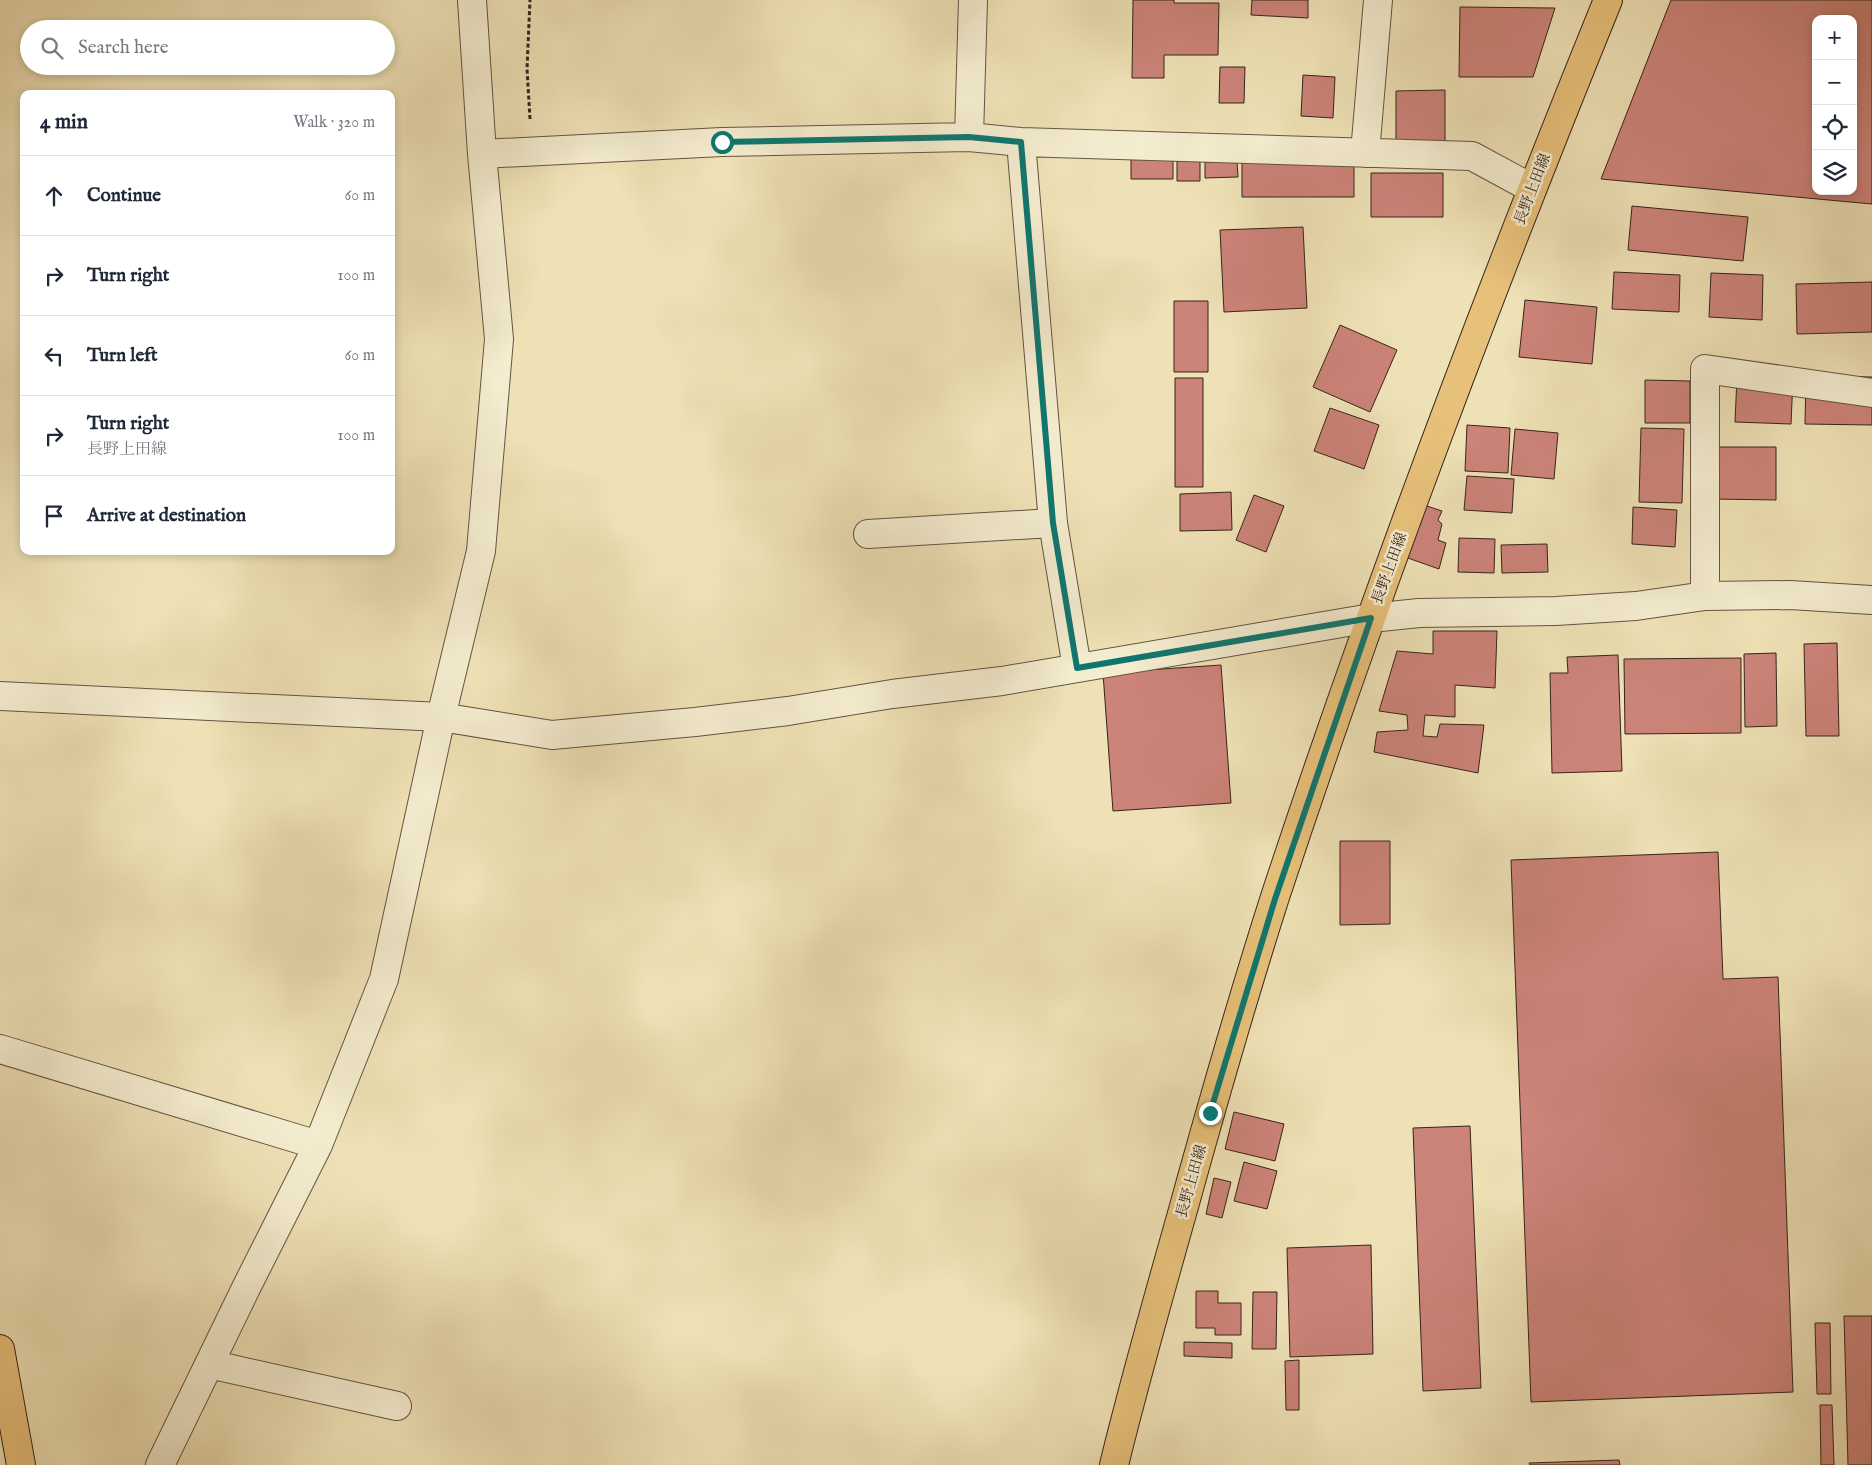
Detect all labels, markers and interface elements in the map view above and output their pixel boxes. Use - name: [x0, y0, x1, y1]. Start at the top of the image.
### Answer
- map controls: [1812, 15, 1857, 195]
- button: +: [1812, 15, 1857, 60]
- search box: [20, 20, 395, 75]
- icon: search: [38, 34, 66, 62]
- text: Search here: [78, 36, 169, 60]
- button: −: [1812, 60, 1857, 105]
- button: locate: [1812, 105, 1857, 150]
- text: 4 min: [40, 109, 88, 136]
- text: Walk · 320 m: [293, 113, 375, 133]
- route start: [711, 131, 734, 154]
- button: layers: [1812, 150, 1857, 195]
- street label: 長野上田線: [1510, 151, 1555, 228]
- icon: ahead: [40, 182, 68, 210]
- text: Continue: [87, 184, 161, 208]
- text: 60 m: [345, 186, 375, 206]
- icon: right: [40, 262, 68, 290]
- text: Turn right: [87, 264, 169, 288]
- text: 100 m: [338, 266, 375, 286]
- icon: left: [40, 342, 68, 370]
- text: Turn left: [87, 344, 158, 368]
- text: 60 m: [345, 346, 375, 366]
- text: Turn right: [87, 412, 169, 436]
- icon: right: [40, 422, 68, 450]
- text: 100 m: [338, 426, 375, 446]
- text: 長野上田線: [87, 440, 167, 460]
- icon: arrive: [40, 502, 68, 530]
- text: Arrive at destination: [87, 504, 246, 528]
- street label: 長野上田線: [1368, 530, 1411, 607]
- route end: [1199, 1102, 1222, 1125]
- street label: 長野上田線: [1172, 1142, 1211, 1220]

